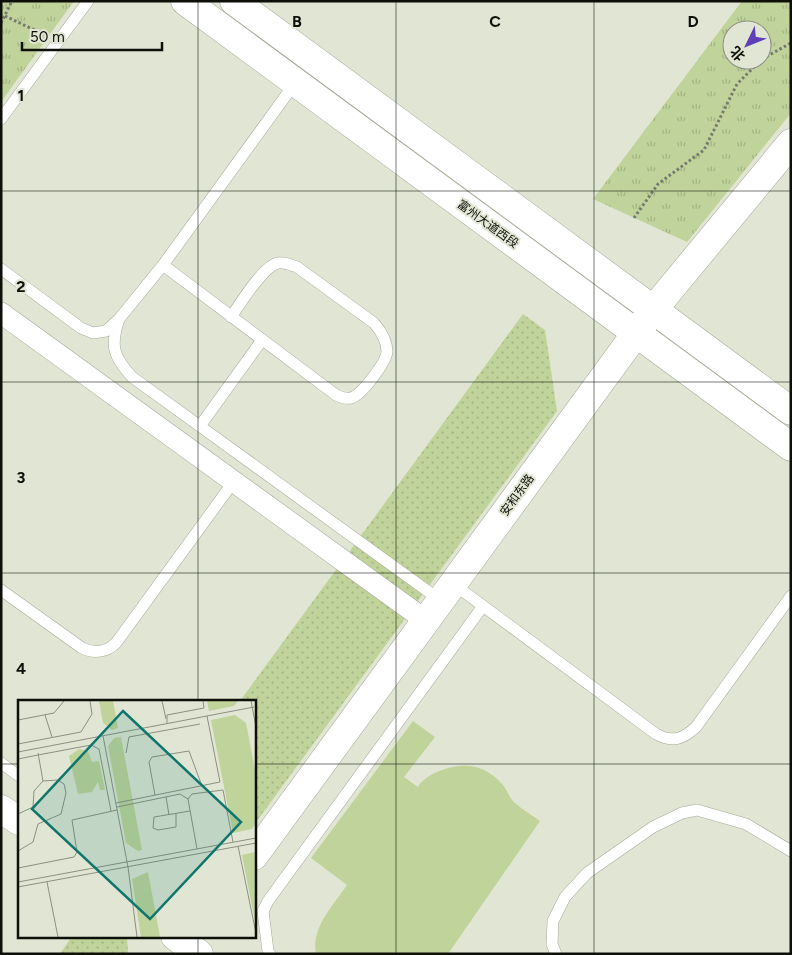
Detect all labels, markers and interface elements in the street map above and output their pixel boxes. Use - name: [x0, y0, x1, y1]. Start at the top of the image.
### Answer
- text: B: [292, 12, 302, 31]
- text: C: [489, 12, 501, 31]
- text: D: [687, 12, 699, 31]
- scale bar: [22, 20, 162, 52]
- north arrow: [722, 20, 772, 70]
- text: 50 m: [30, 28, 65, 46]
- text: 北: [727, 43, 749, 64]
- text: 1: [18, 86, 24, 105]
- street label: 富州大道西段: [455, 197, 521, 251]
- text: 2: [16, 277, 26, 296]
- text: 3: [17, 468, 26, 487]
- street label: 安和东路: [497, 471, 537, 519]
- text: 4: [16, 659, 26, 678]
- inset map: [18, 700, 255, 938]

